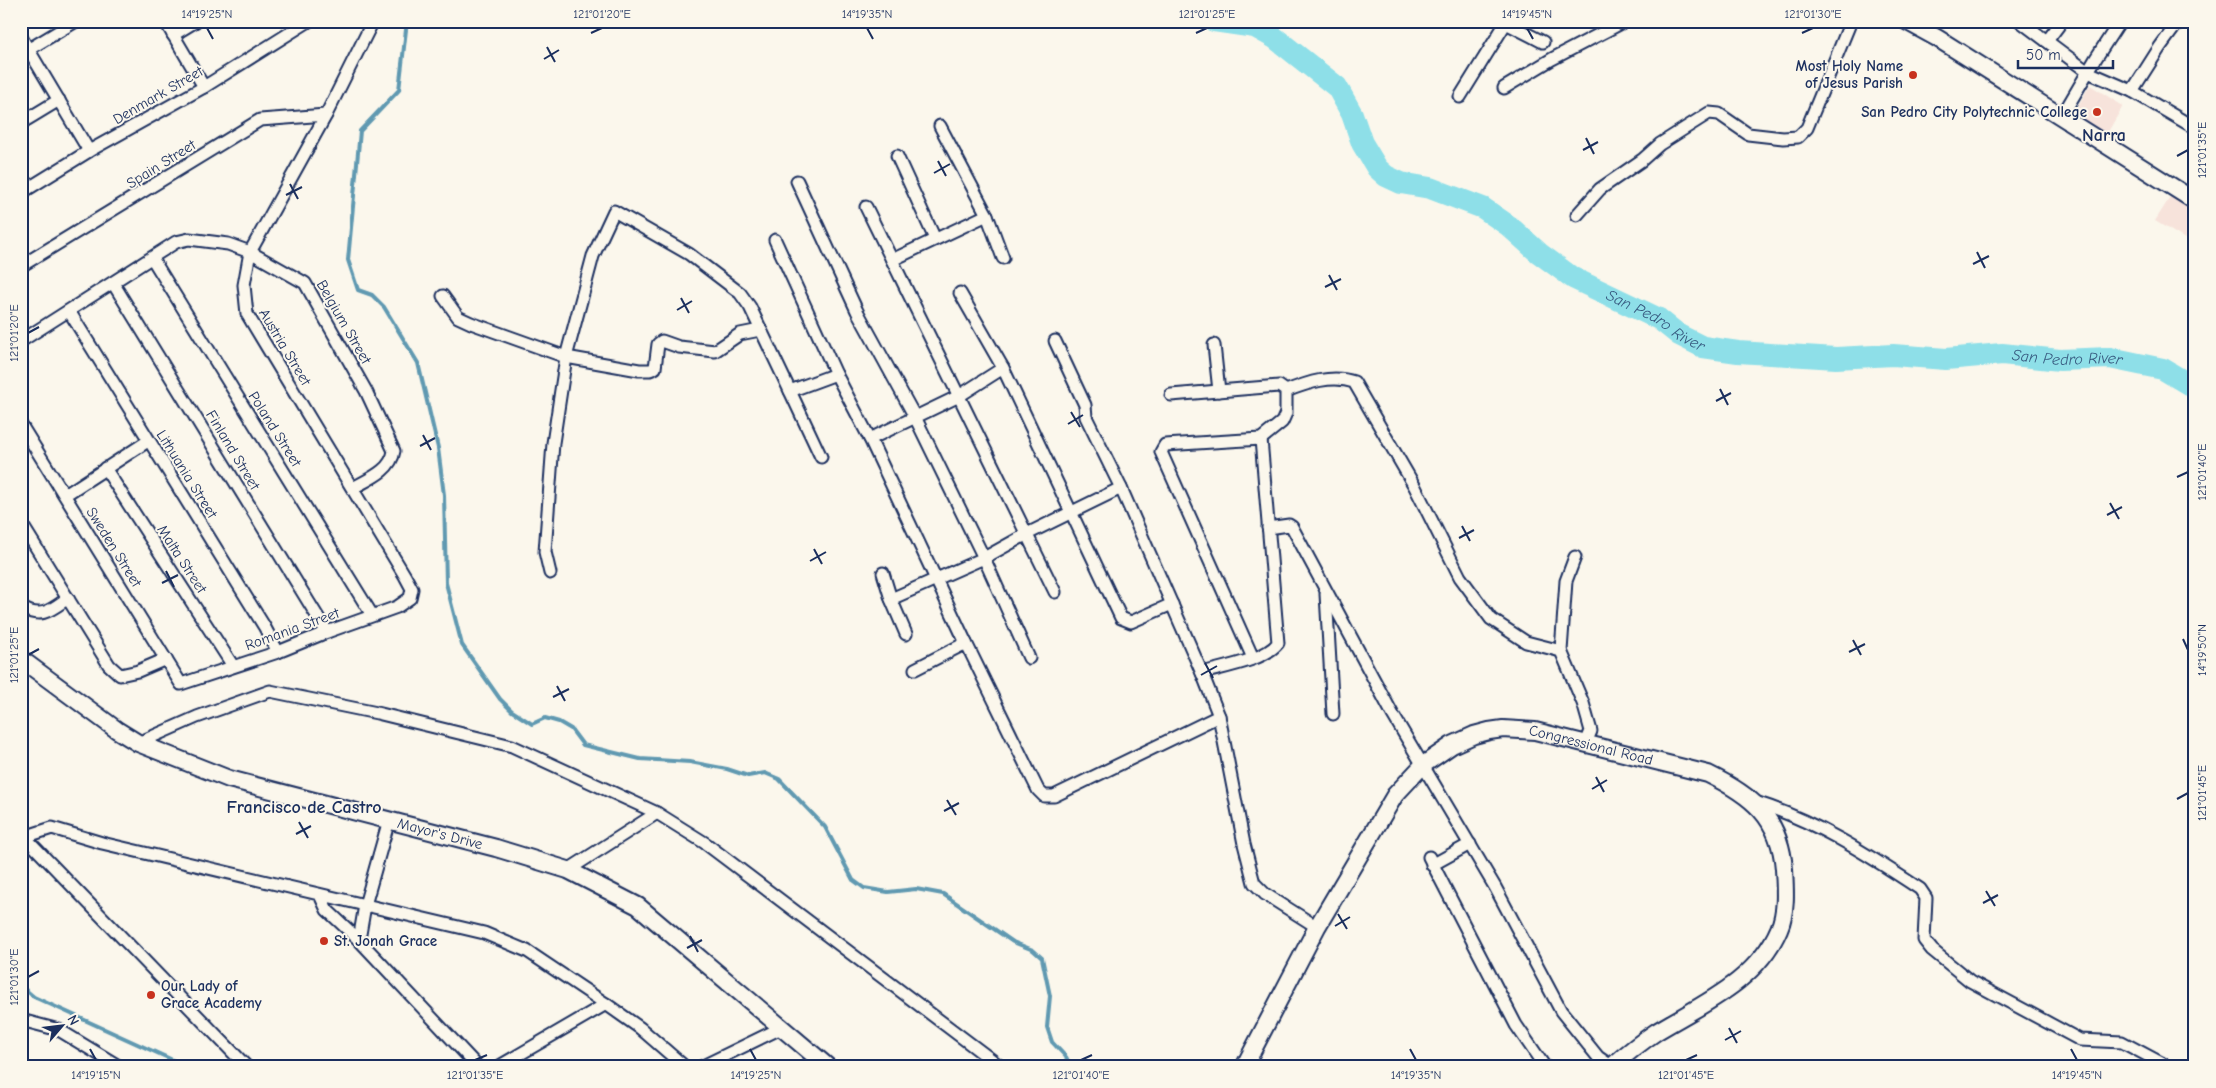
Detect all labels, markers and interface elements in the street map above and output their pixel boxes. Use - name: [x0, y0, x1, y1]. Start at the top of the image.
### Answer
- text: 14°19'25"N: [182, 7, 232, 21]
- text: 121°01'20"E: [573, 7, 631, 21]
- text: 14°19'35"N: [842, 7, 892, 21]
- text: 121°01'25"E: [1179, 7, 1235, 21]
- text: 14°19'45"N: [1502, 7, 1552, 21]
- text: 121°01'30"E: [1784, 7, 1842, 21]
- scale bar: [2018, 38, 2114, 70]
- text: 50 m: [2026, 46, 2061, 64]
- place label: Most Holy Name of Jesus Parish: [1796, 57, 1903, 92]
- street label: Denmark Street: [110, 62, 207, 128]
- marker: Most Holy Name of Jesus Parish: [1907, 69, 1919, 81]
- place label: San Pedro City Polytechnic College: [1861, 103, 2087, 121]
- marker: San Pedro City Polytechnic College: [2091, 106, 2103, 118]
- text: 121°01'35"E: [2195, 122, 2209, 178]
- district label: Narra: [2082, 125, 2126, 146]
- street label: Spain Street: [123, 135, 200, 192]
- street label: Belgium Street: [313, 277, 376, 368]
- water label: San Pedro River: [1603, 286, 1708, 356]
- text: 121°01'20"E: [7, 304, 21, 362]
- street label: Austria Street: [255, 305, 315, 389]
- water label: San Pedro River: [2011, 346, 2125, 369]
- street label: Poland Street: [245, 388, 306, 471]
- street label: Finland Street: [202, 407, 264, 494]
- street label: Lithuania Street: [153, 427, 222, 522]
- text: 121°01'40"E: [2195, 444, 2209, 500]
- street label: Sweden Street: [82, 504, 146, 591]
- street label: Malta Street: [153, 521, 211, 597]
- street label: Romania Street: [242, 603, 342, 654]
- text: 14°19'50"N: [2195, 624, 2209, 676]
- text: 121°01'25"E: [7, 627, 21, 683]
- street label: Congressional Road: [1528, 722, 1655, 769]
- text: 121°01'45"E: [2195, 765, 2209, 821]
- district label: Francisco de Castro: [226, 797, 382, 818]
- street label: Mayor's Drive: [396, 814, 485, 853]
- place label: St. Jonah Grace: [334, 932, 437, 950]
- marker: St. Jonah Grace: [318, 935, 330, 947]
- text: 121°01'30"E: [7, 948, 21, 1006]
- place label: Our Lady of Grace Academy: [161, 977, 262, 1012]
- marker: Our Lady of Grace Academy: [145, 989, 157, 1001]
- north arrow: [38, 1000, 88, 1050]
- text: N: [63, 1012, 83, 1028]
- text: 14°19'15"N: [71, 1068, 121, 1082]
- text: 121°01'35"E: [447, 1068, 503, 1082]
- text: 14°19'25"N: [731, 1068, 781, 1082]
- text: 121°01'40"E: [1053, 1068, 1109, 1082]
- text: 14°19'35"N: [1391, 1068, 1441, 1082]
- text: 121°01'45"E: [1658, 1068, 1714, 1082]
- text: 14°19'45"N: [2052, 1068, 2102, 1082]

